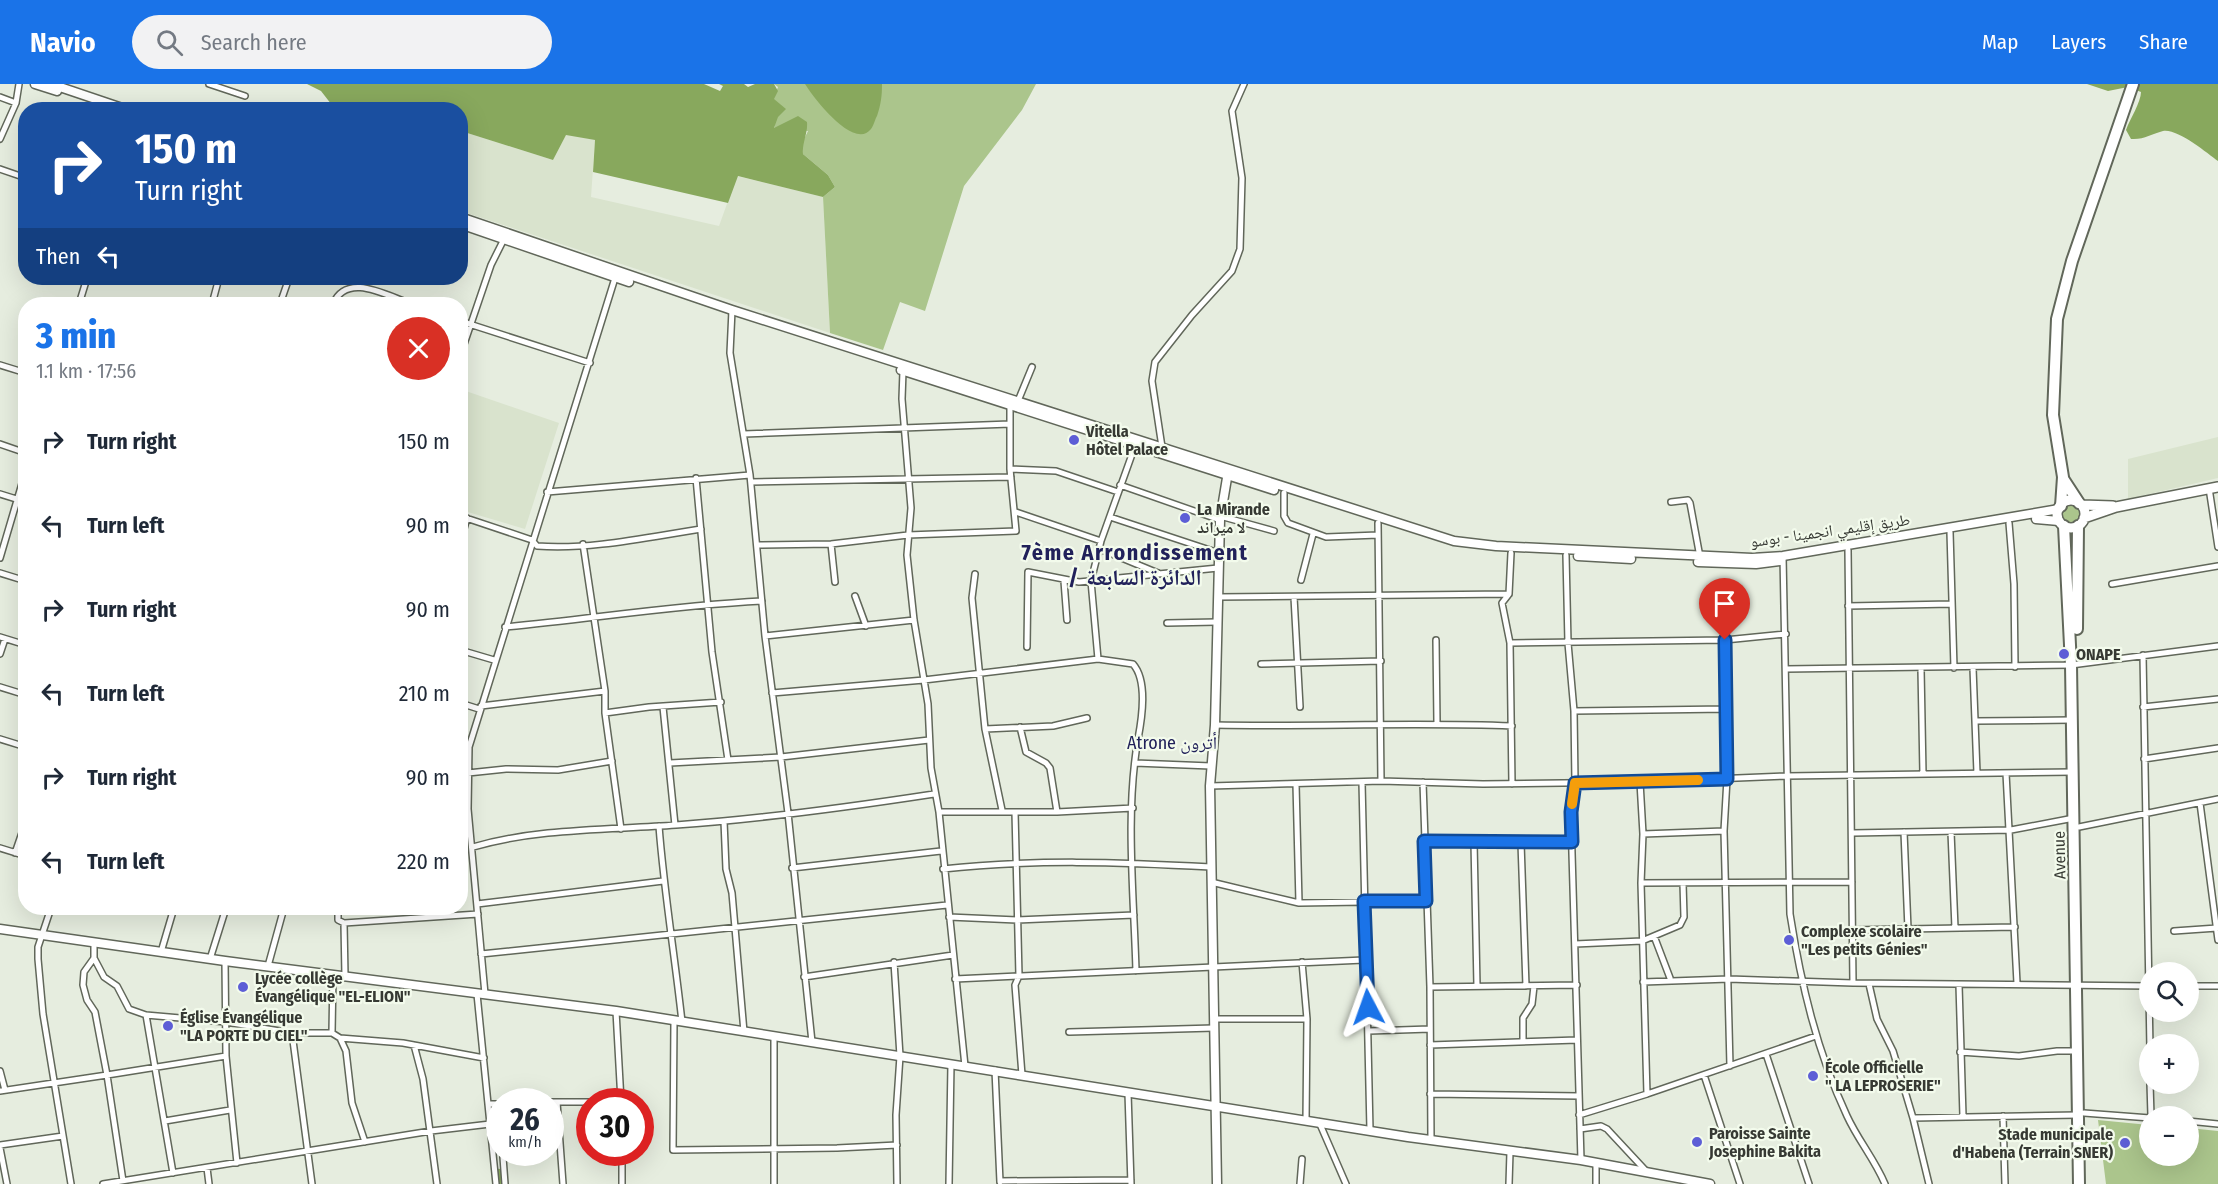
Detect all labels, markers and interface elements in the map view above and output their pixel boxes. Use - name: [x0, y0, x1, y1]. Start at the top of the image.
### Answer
- search box: [132, 15, 552, 69]
- text: Navio: [30, 26, 96, 59]
- icon: search: [153, 26, 186, 59]
- text: Search here: [201, 29, 307, 56]
- text: Map: [1982, 29, 2018, 55]
- text: Layers: [2051, 29, 2106, 55]
- text: Share: [2139, 29, 2188, 55]
- text: 150 m: [135, 124, 237, 174]
- icon: right: [36, 126, 114, 204]
- text: Turn right: [135, 175, 243, 207]
- icon: left: [92, 240, 125, 273]
- text: Then: [36, 243, 80, 270]
- text: 3 min: [36, 314, 116, 358]
- button: close: [387, 317, 450, 380]
- text: 1.1 km · 17:56: [36, 359, 136, 383]
- place label: Vitella Hôtel Palace: [1085, 422, 1168, 459]
- icon: right: [36, 425, 69, 458]
- text: Turn right: [87, 428, 176, 455]
- text: 150 m: [398, 428, 450, 455]
- marker: Vitella Hôtel Palace: [1067, 433, 1081, 447]
- place label: La Mirande لا ميراند: [1197, 500, 1270, 537]
- icon: left: [36, 509, 69, 542]
- street label: طريق إقليمي انجمينا - بوسو: [1749, 510, 1912, 554]
- marker: La Mirande لا ميراند: [1178, 511, 1192, 525]
- text: Turn left: [87, 512, 165, 539]
- text: 90 m: [406, 512, 450, 539]
- district label: 7ème Arrondissement / الدائرة السابعة: [1022, 539, 1248, 591]
- pin: [1699, 578, 1750, 640]
- icon: arrive: [1708, 587, 1741, 620]
- icon: right: [36, 593, 69, 626]
- text: Turn right: [87, 596, 176, 623]
- text: 90 m: [406, 596, 450, 623]
- place label: ONAPE: [2076, 645, 2121, 664]
- marker: ONAPE: [2057, 647, 2071, 661]
- icon: left: [36, 677, 69, 710]
- text: Turn left: [87, 680, 165, 707]
- text: 210 m: [399, 680, 450, 707]
- district label: Atrone أترون: [1127, 732, 1217, 754]
- icon: right: [36, 761, 69, 794]
- text: Turn right: [87, 764, 176, 791]
- text: 90 m: [406, 764, 450, 791]
- street label: Avenue: [2050, 831, 2069, 879]
- icon: left: [36, 845, 69, 878]
- text: Turn left: [87, 848, 165, 875]
- text: 220 m: [397, 848, 450, 875]
- place label: Complexe scolaire "Les petits Génies": [1801, 922, 1928, 959]
- marker: Complexe scolaire "Les petits Génies": [1782, 933, 1796, 947]
- map controls: [2139, 962, 2199, 1166]
- button: search: [2139, 962, 2199, 1022]
- place label: Lycée collège Évangélique "EL-ELION": [255, 969, 411, 1006]
- position arrow: [1336, 975, 1400, 1039]
- marker: Lycée collège Évangélique "EL-ELION": [236, 980, 250, 994]
- place label: Église Évangélique "LA PORTE DU CIEL": [180, 1007, 308, 1045]
- marker: Église Évangélique "LA PORTE DU CIEL": [161, 1019, 175, 1033]
- button: +: [2139, 1034, 2199, 1094]
- place label: École Officielle " LA LEPROSERIE": [1825, 1057, 1941, 1095]
- marker: École Officielle " LA LEPROSERIE": [1806, 1069, 1820, 1083]
- speed limit sign: 30: [576, 1088, 654, 1166]
- text: 26: [510, 1102, 540, 1138]
- button: −: [2139, 1106, 2199, 1166]
- place label: Paroisse Sainte Josephine Bakita: [1708, 1124, 1821, 1161]
- place label: Stade municipale d'Habena (Terrain SNER): [1952, 1125, 2113, 1162]
- text: km/h: [508, 1133, 542, 1151]
- marker: Paroisse Sainte Josephine Bakita: [1690, 1135, 1704, 1149]
- marker: Stade municipale d'Habena (Terrain SNER): [2118, 1136, 2132, 1150]

